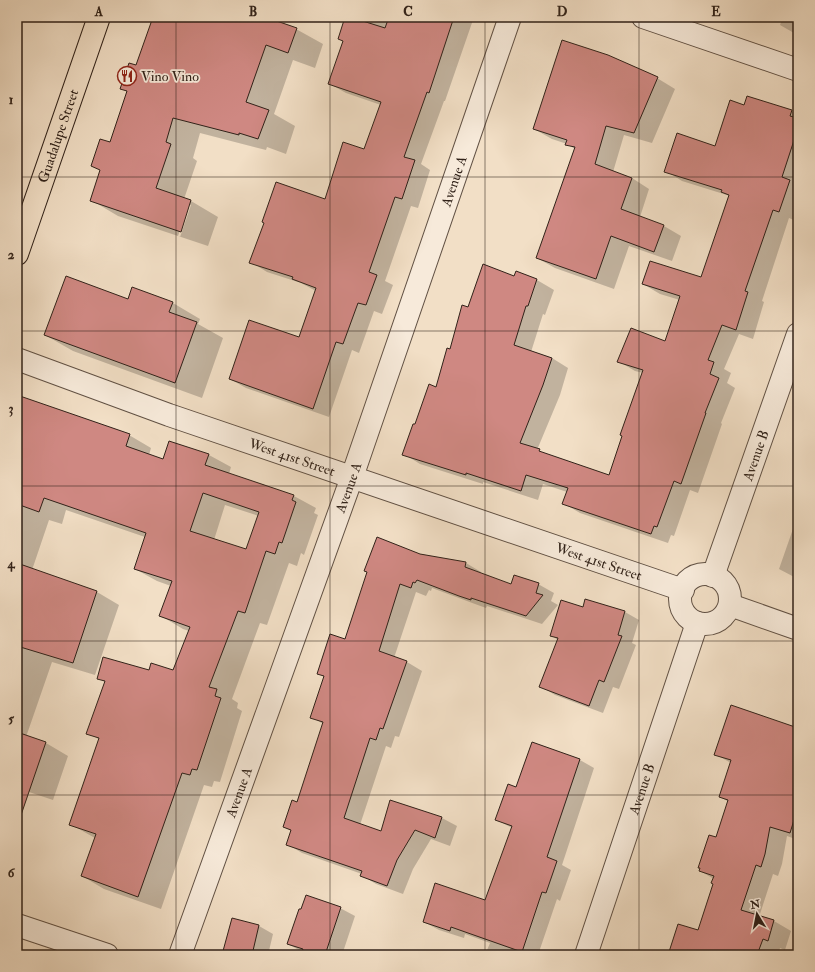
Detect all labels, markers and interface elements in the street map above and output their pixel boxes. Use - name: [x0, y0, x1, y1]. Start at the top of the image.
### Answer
- text: A: [94, 4, 104, 20]
- text: B: [249, 4, 257, 20]
- text: C: [403, 4, 413, 20]
- text: D: [557, 4, 568, 20]
- text: E: [711, 4, 721, 20]
- restaurant icon: Vino Vino: [116, 65, 138, 87]
- place label: Vino Vino: [141, 68, 199, 85]
- street label: Guadalupe Street: [34, 87, 83, 185]
- text: 1: [9, 92, 14, 108]
- street label: Avenue A: [437, 153, 471, 210]
- text: 2: [8, 247, 15, 263]
- text: 3: [9, 401, 14, 417]
- street label: Avenue B: [739, 428, 773, 484]
- street label: West 41st Street: [246, 435, 338, 480]
- street label: Avenue A: [332, 460, 365, 516]
- street label: West 41st Street: [552, 539, 644, 584]
- text: 4: [6, 556, 15, 572]
- text: 5: [8, 711, 14, 727]
- street label: Avenue B: [625, 761, 658, 818]
- street label: Avenue A: [222, 765, 256, 821]
- text: 6: [8, 865, 16, 881]
- north arrow: [737, 894, 777, 934]
- text: N: [748, 897, 762, 912]

